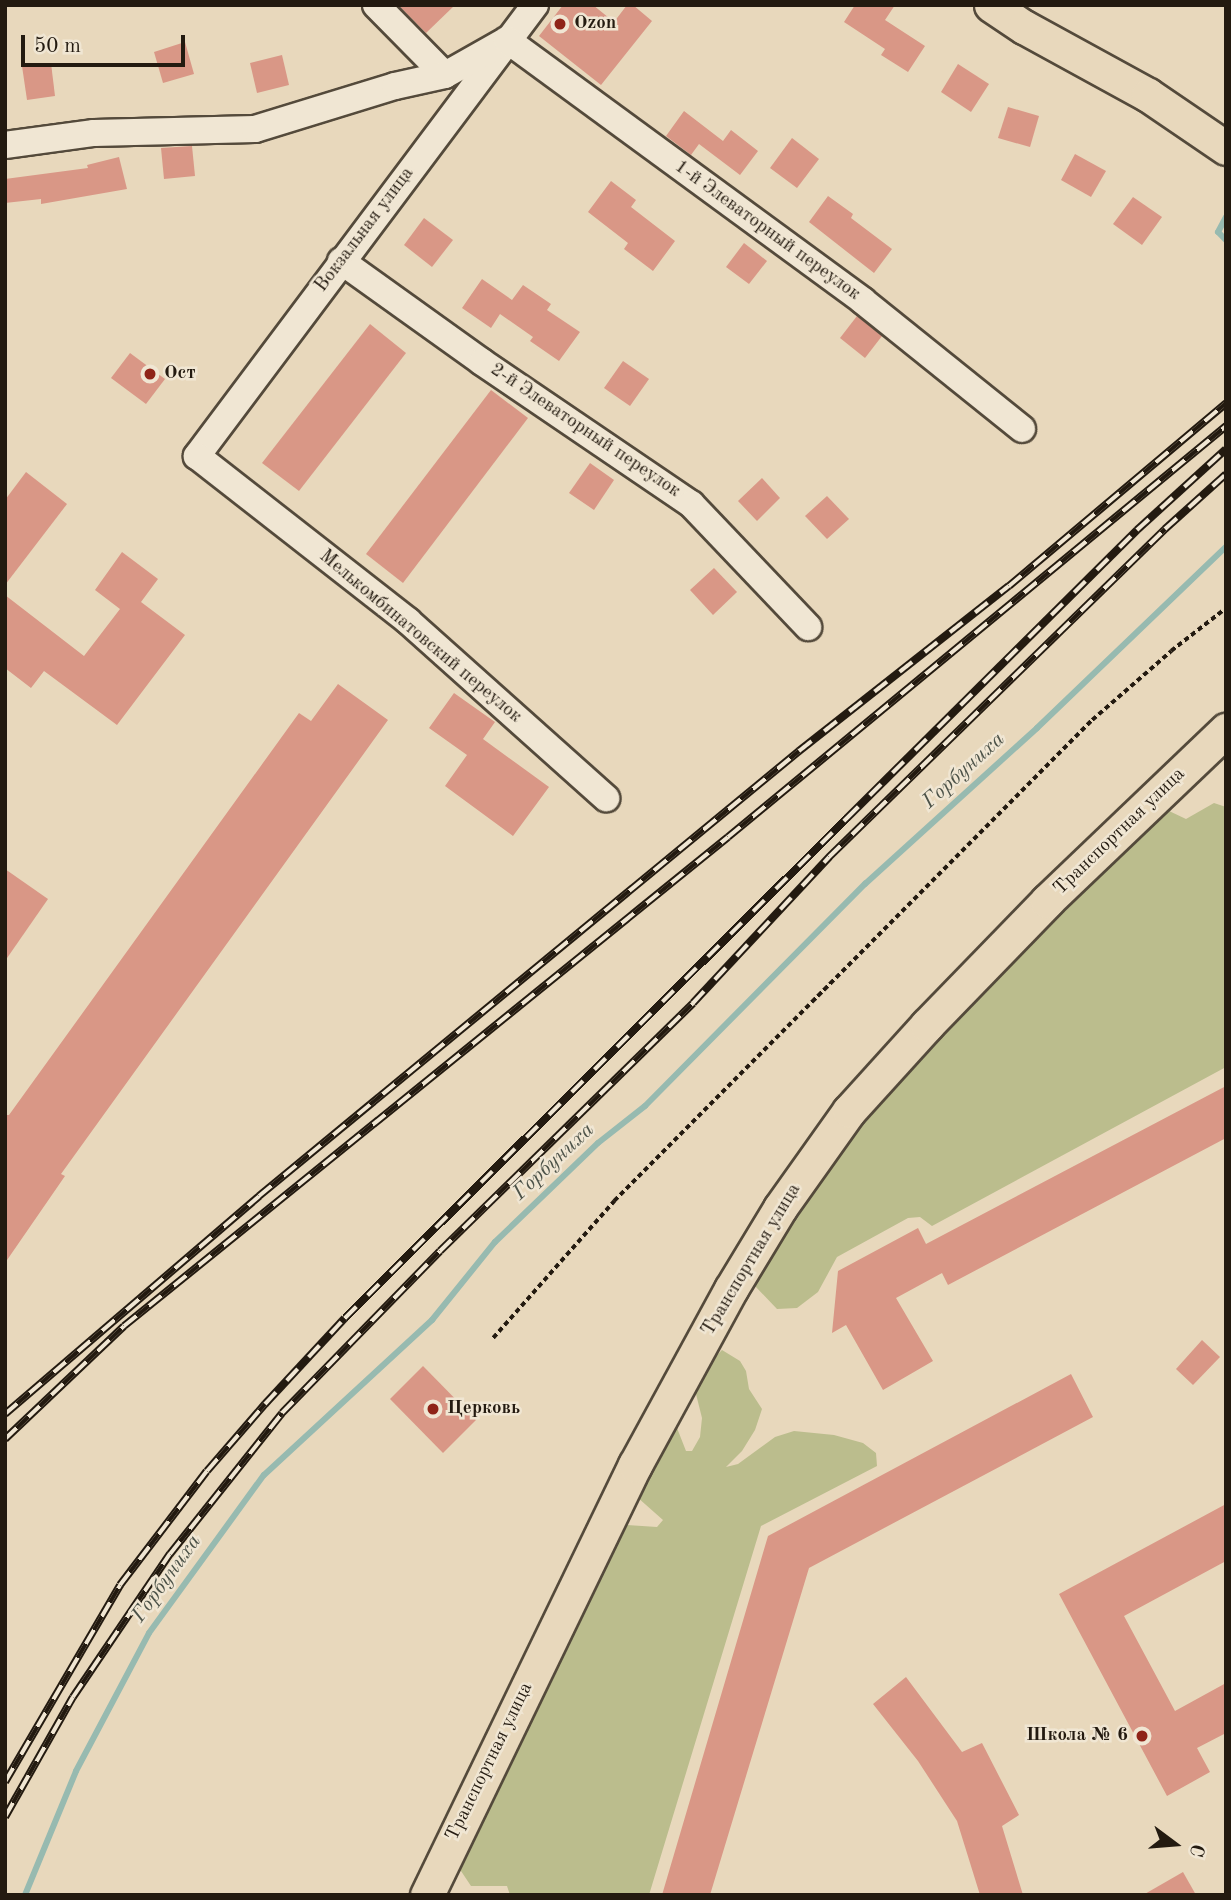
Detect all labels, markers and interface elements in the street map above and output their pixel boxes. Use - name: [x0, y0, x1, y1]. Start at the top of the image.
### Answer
- place label: Ozon: [574, 13, 616, 35]
- marker: Ozon: [552, 16, 568, 32]
- scale bar: [24, 21, 189, 65]
- text: 50 m: [34, 36, 81, 57]
- street label: 1-й Элеваторный переулок: [669, 156, 865, 306]
- street label: Вокзальная улица: [311, 163, 419, 297]
- street label: 2-й Элеваторный переулок: [486, 359, 684, 503]
- place label: Ост: [164, 363, 196, 385]
- marker: Ост: [142, 366, 158, 382]
- street label: Мелькомбинатовский переулок: [314, 545, 526, 729]
- water label: Горбуниха: [918, 727, 1010, 815]
- street label: Транспортная улица: [1050, 763, 1190, 901]
- water label: Горбуниха: [508, 1118, 600, 1206]
- street label: Транспортная улица: [697, 1180, 807, 1340]
- place label: Церковь: [447, 1398, 520, 1420]
- marker: Церковь: [425, 1401, 441, 1417]
- water label: Горбуниха: [127, 1530, 207, 1628]
- street label: Транспортная улица: [442, 1679, 538, 1845]
- place label: Школа № 6: [1026, 1725, 1128, 1747]
- marker: Школа № 6: [1134, 1728, 1150, 1744]
- north arrow: [1140, 1809, 1210, 1879]
- text: С: [1185, 1841, 1207, 1859]

